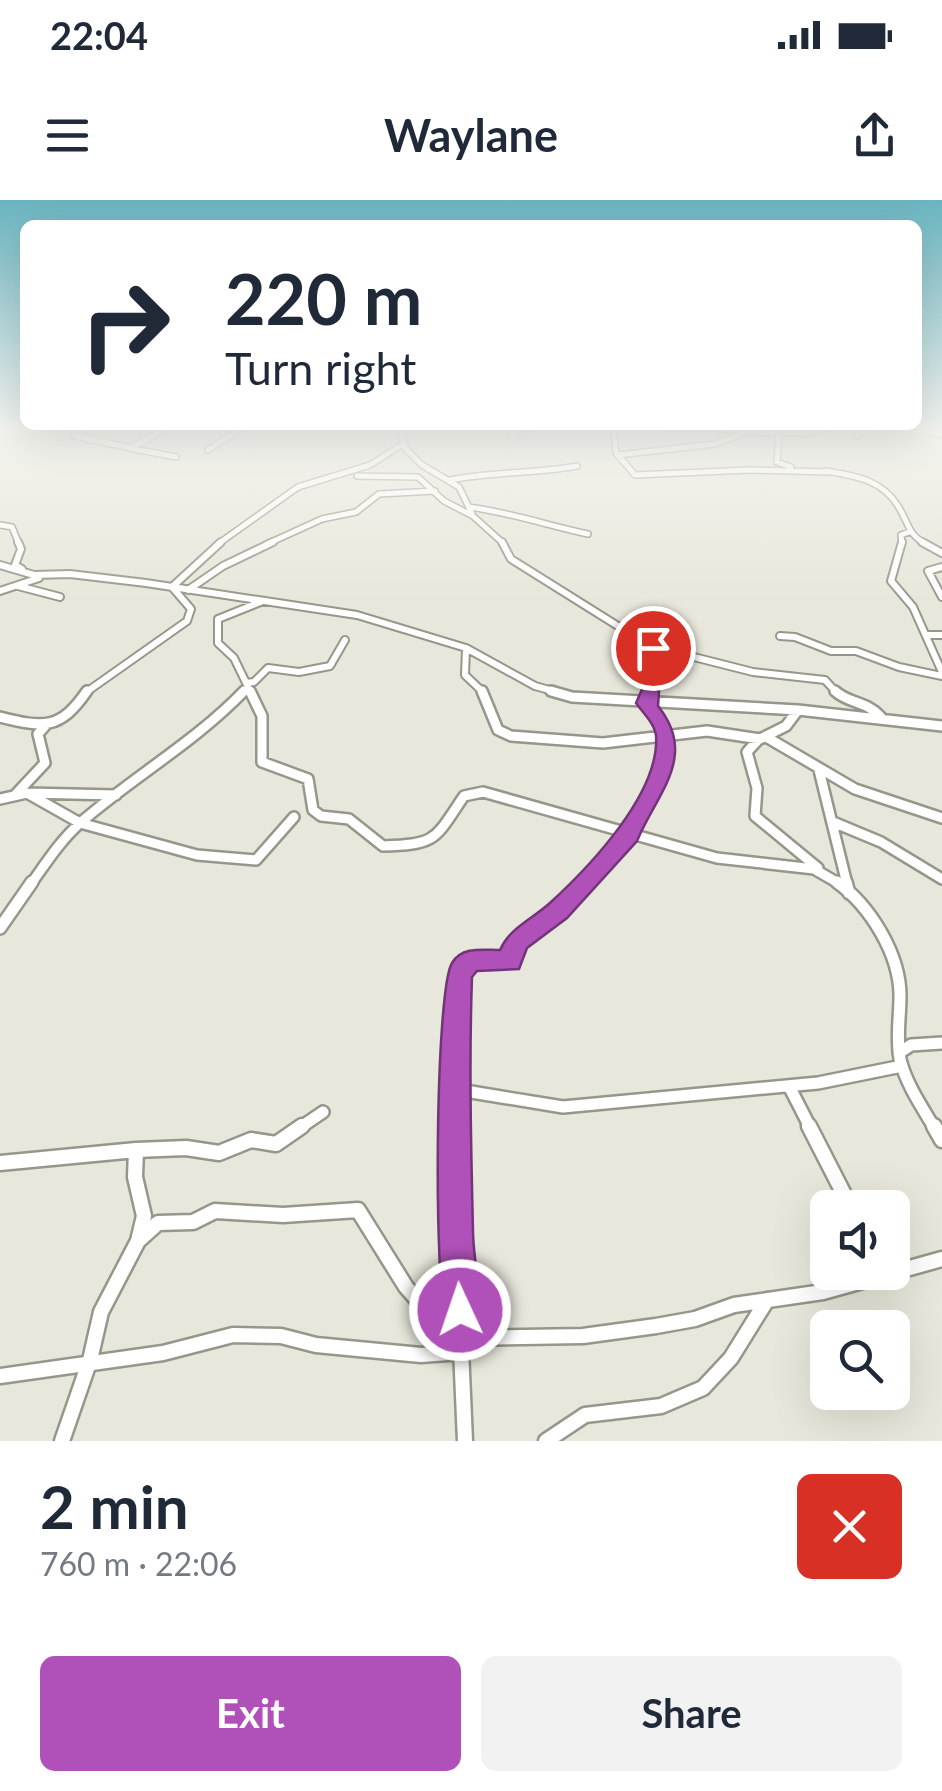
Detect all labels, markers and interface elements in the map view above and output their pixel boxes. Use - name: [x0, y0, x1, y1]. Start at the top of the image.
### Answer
- text: 22:04: [50, 12, 148, 58]
- icon: menu: [40, 108, 95, 163]
- text: Waylane: [384, 108, 558, 162]
- icon: share: [847, 108, 902, 163]
- text: 220 m: [225, 256, 422, 340]
- icon: right: [60, 260, 190, 390]
- text: Turn right: [225, 341, 416, 395]
- pin: [611, 606, 696, 691]
- icon: arrive: [626, 621, 681, 676]
- map controls: [810, 1190, 910, 1410]
- button: sound: [810, 1190, 910, 1290]
- position arrow: [408, 1258, 512, 1362]
- button: search: [810, 1310, 910, 1410]
- text: 2 min: [40, 1470, 189, 1542]
- button: close: [797, 1474, 902, 1579]
- text: 760 m · 22:06: [40, 1544, 237, 1583]
- button: Exit: [40, 1656, 461, 1771]
- button: Share: [481, 1656, 902, 1771]

